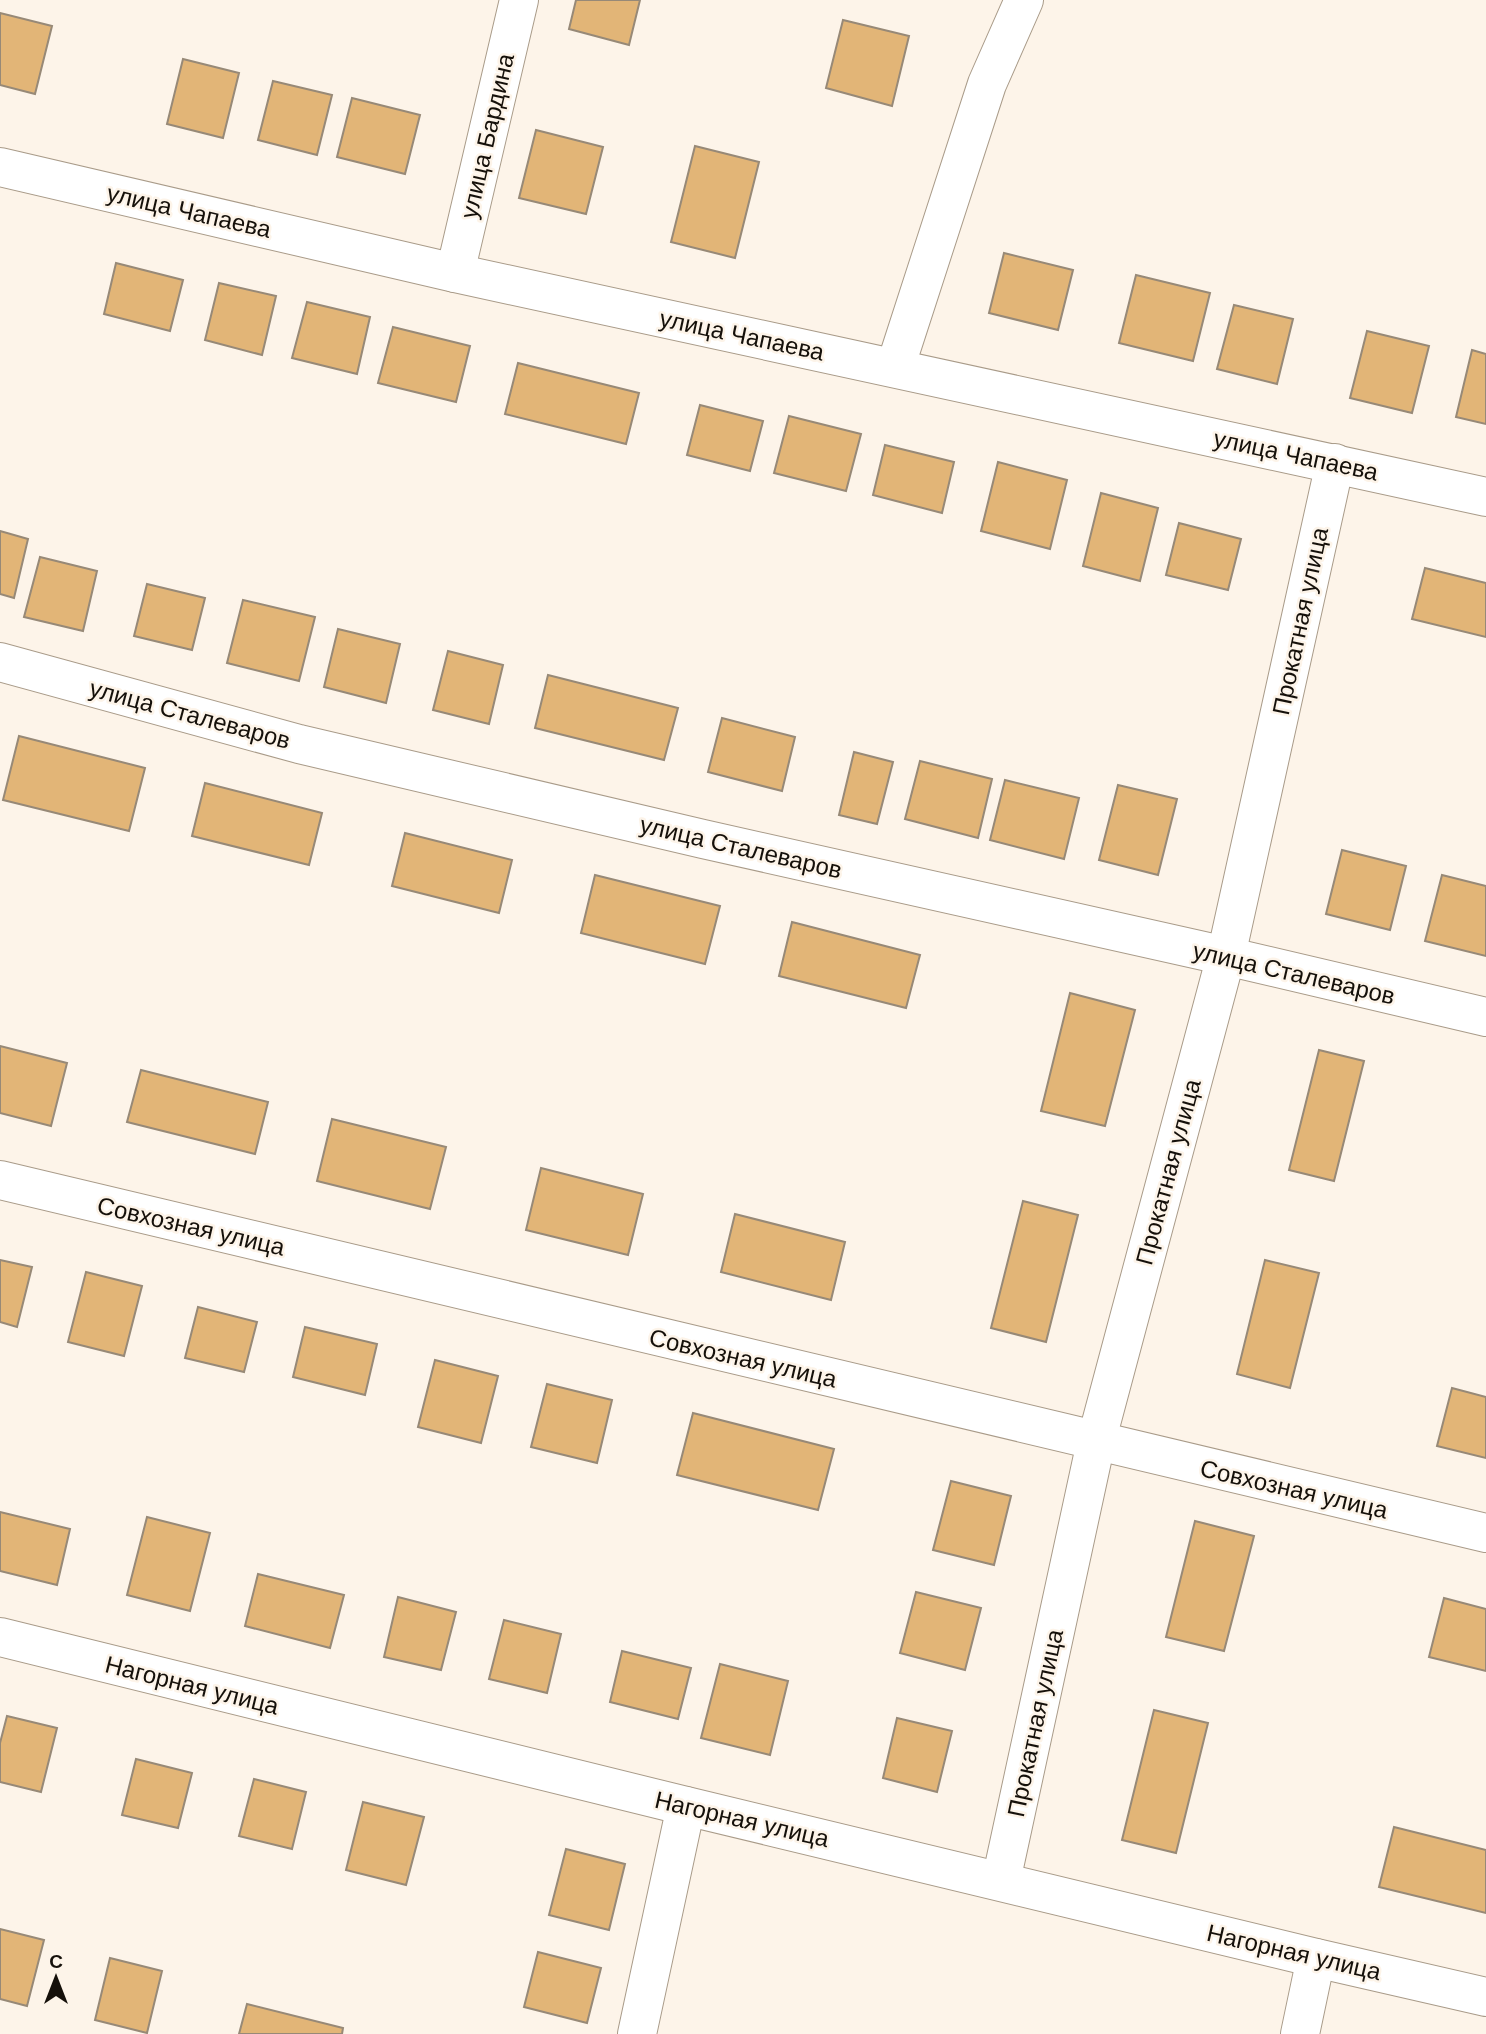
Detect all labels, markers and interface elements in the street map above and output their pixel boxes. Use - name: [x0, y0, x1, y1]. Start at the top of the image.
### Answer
- street label: улица Бардина: [455, 50, 519, 221]
- street label: улица Чапаева: [104, 179, 274, 243]
- street label: улица Чапаева: [657, 304, 827, 366]
- street label: улица Чапаева: [1211, 424, 1381, 486]
- street label: Прокатная улица: [1267, 524, 1333, 717]
- street label: улица Сталеваров: [87, 674, 293, 754]
- street label: улица Сталеваров: [637, 811, 845, 883]
- street label: улица Сталеваров: [1190, 937, 1398, 1009]
- street label: Прокатная улица: [1130, 1076, 1206, 1268]
- street label: Совхозная улица: [95, 1191, 288, 1261]
- street label: Совхозная улица: [647, 1323, 840, 1393]
- street label: Совхозная улица: [1198, 1454, 1391, 1524]
- street label: Прокатная улица: [1002, 1626, 1068, 1819]
- street label: Нагорная улица: [102, 1650, 282, 1720]
- street label: Нагорная улица: [652, 1786, 832, 1852]
- street label: Нагорная улица: [1204, 1919, 1384, 1985]
- north arrow: [21, 1943, 91, 2013]
- text: С: [49, 1951, 63, 1972]

